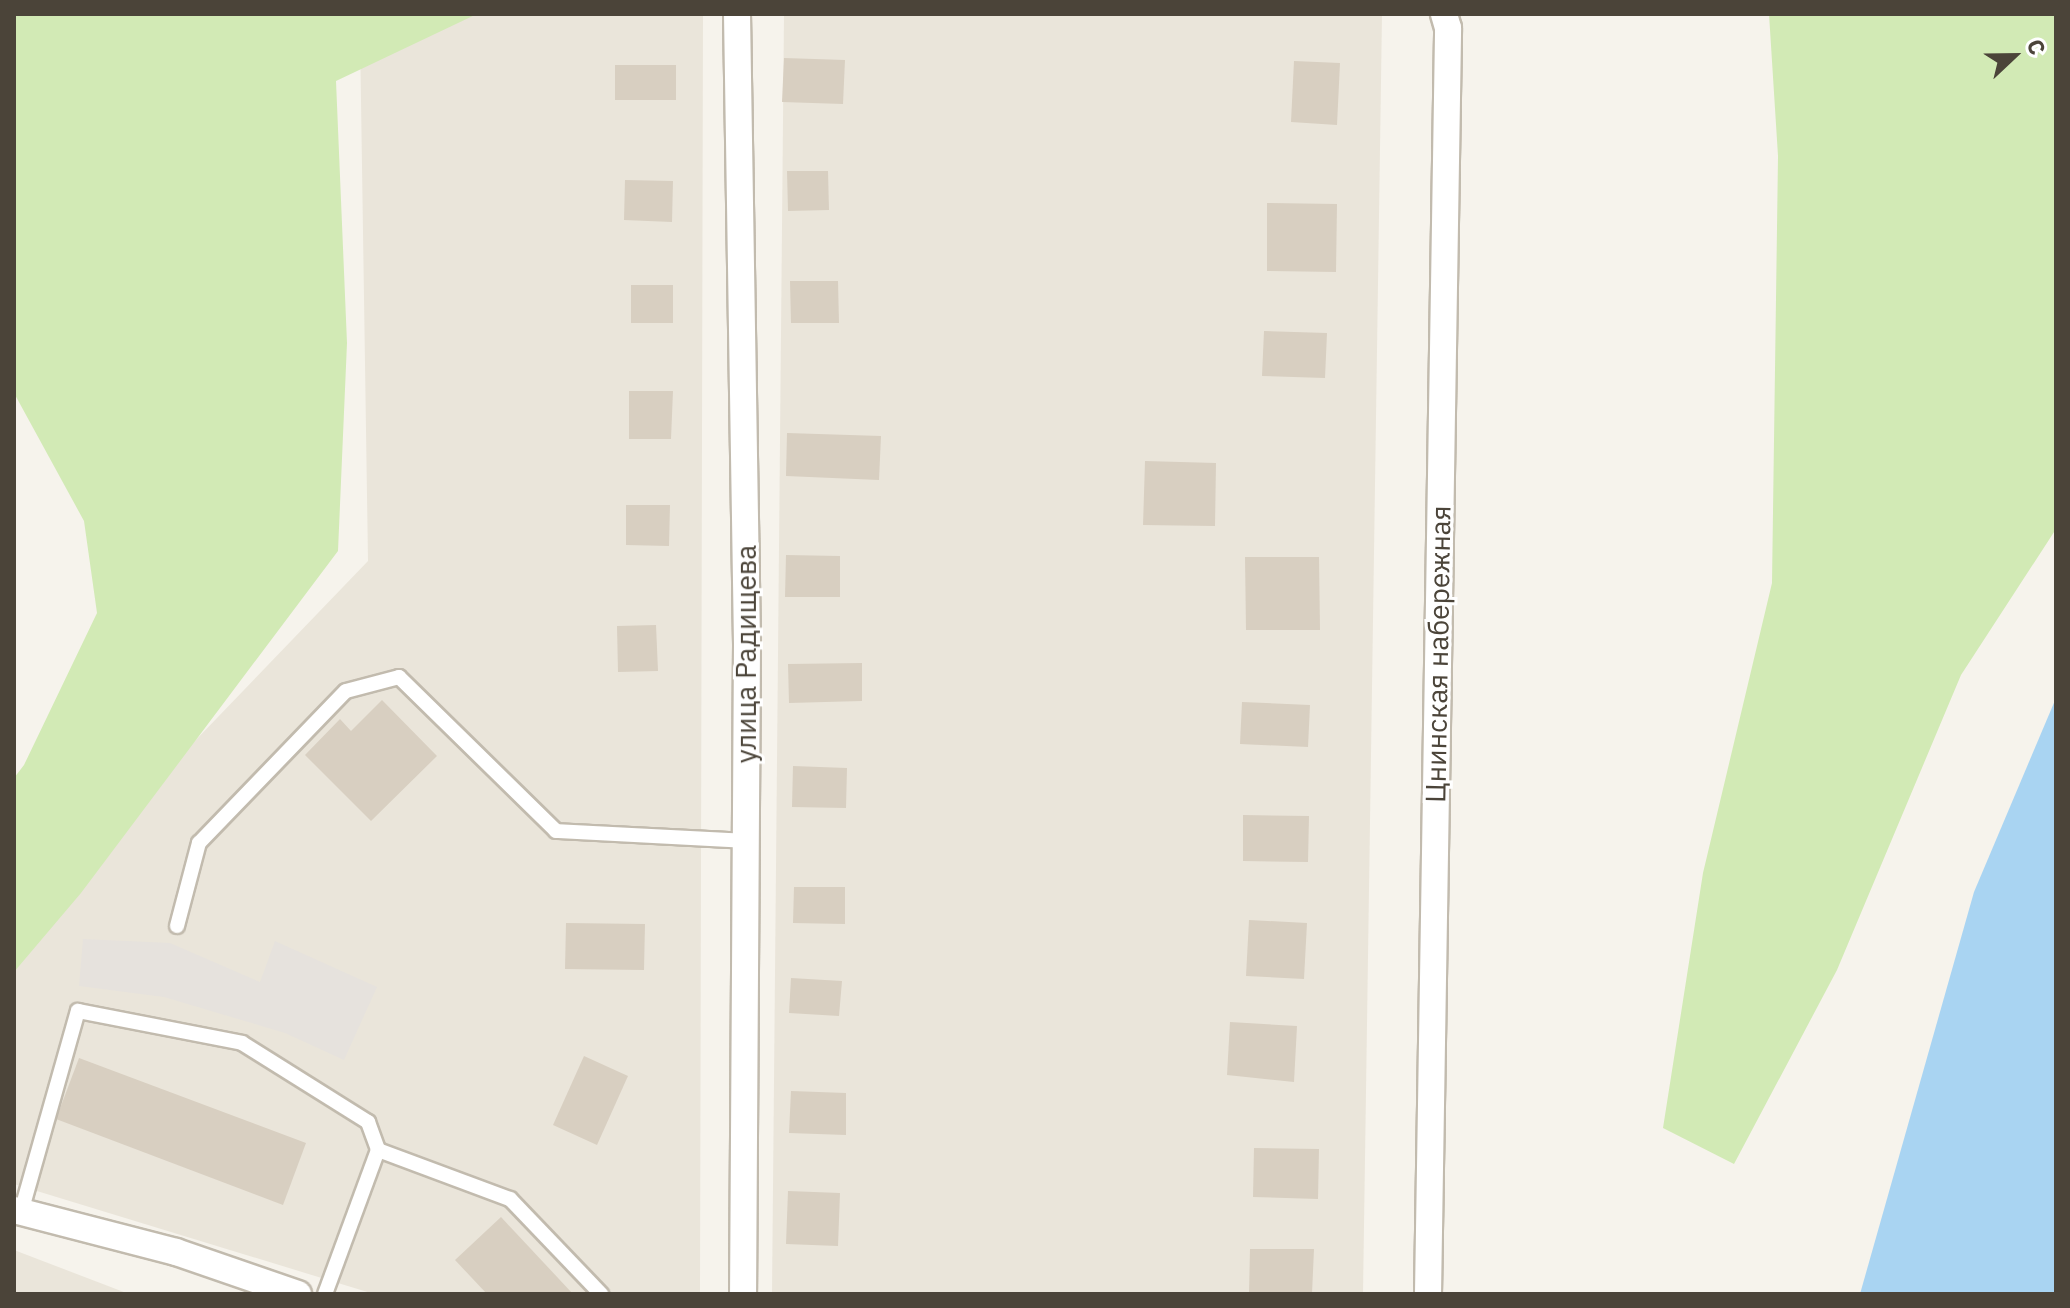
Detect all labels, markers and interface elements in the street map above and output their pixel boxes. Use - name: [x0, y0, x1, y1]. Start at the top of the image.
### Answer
- north arrow: [1974, 16, 2054, 96]
- text: С: [2021, 35, 2053, 59]
- street label: Цнинская набережная: [1419, 505, 1457, 803]
- street label: улица Радищева: [729, 545, 763, 763]

